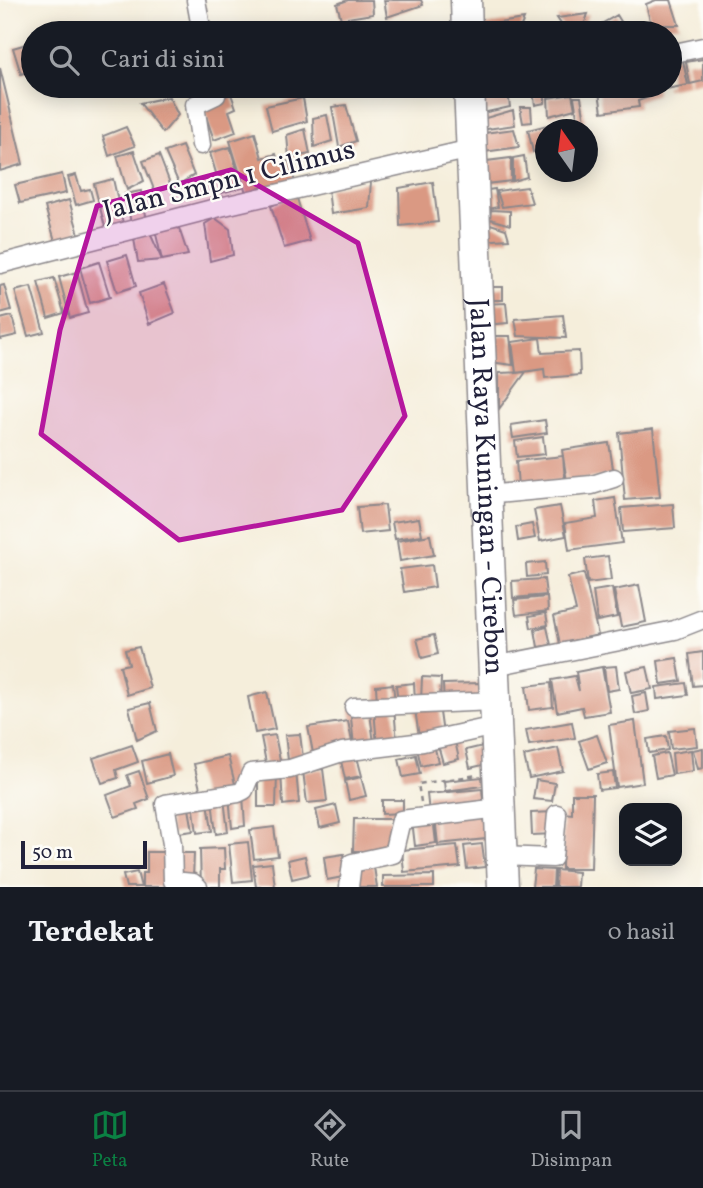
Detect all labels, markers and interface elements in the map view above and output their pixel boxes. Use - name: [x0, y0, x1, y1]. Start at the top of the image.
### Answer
- search box: [21, 21, 682, 98]
- icon: search: [45, 41, 83, 79]
- text: Cari di sini: [101, 42, 225, 78]
- north arrow: [535, 119, 598, 182]
- street label: Jalan Smpn 1 Cilimus: [99, 131, 359, 231]
- street label: Jalan Raya Kuningan - Cirebon: [459, 297, 513, 676]
- map controls: [619, 803, 682, 866]
- button: layers: [619, 803, 682, 866]
- scale bar: [21, 838, 147, 870]
- text: 50 m: [32, 840, 73, 866]
- text: Terdekat: [28, 912, 154, 954]
- text: 0 hasil: [608, 917, 675, 949]
- tab: Peta: [91, 1106, 129, 1174]
- tab: Rute: [310, 1106, 349, 1174]
- tab: Disimpan: [530, 1106, 612, 1174]

